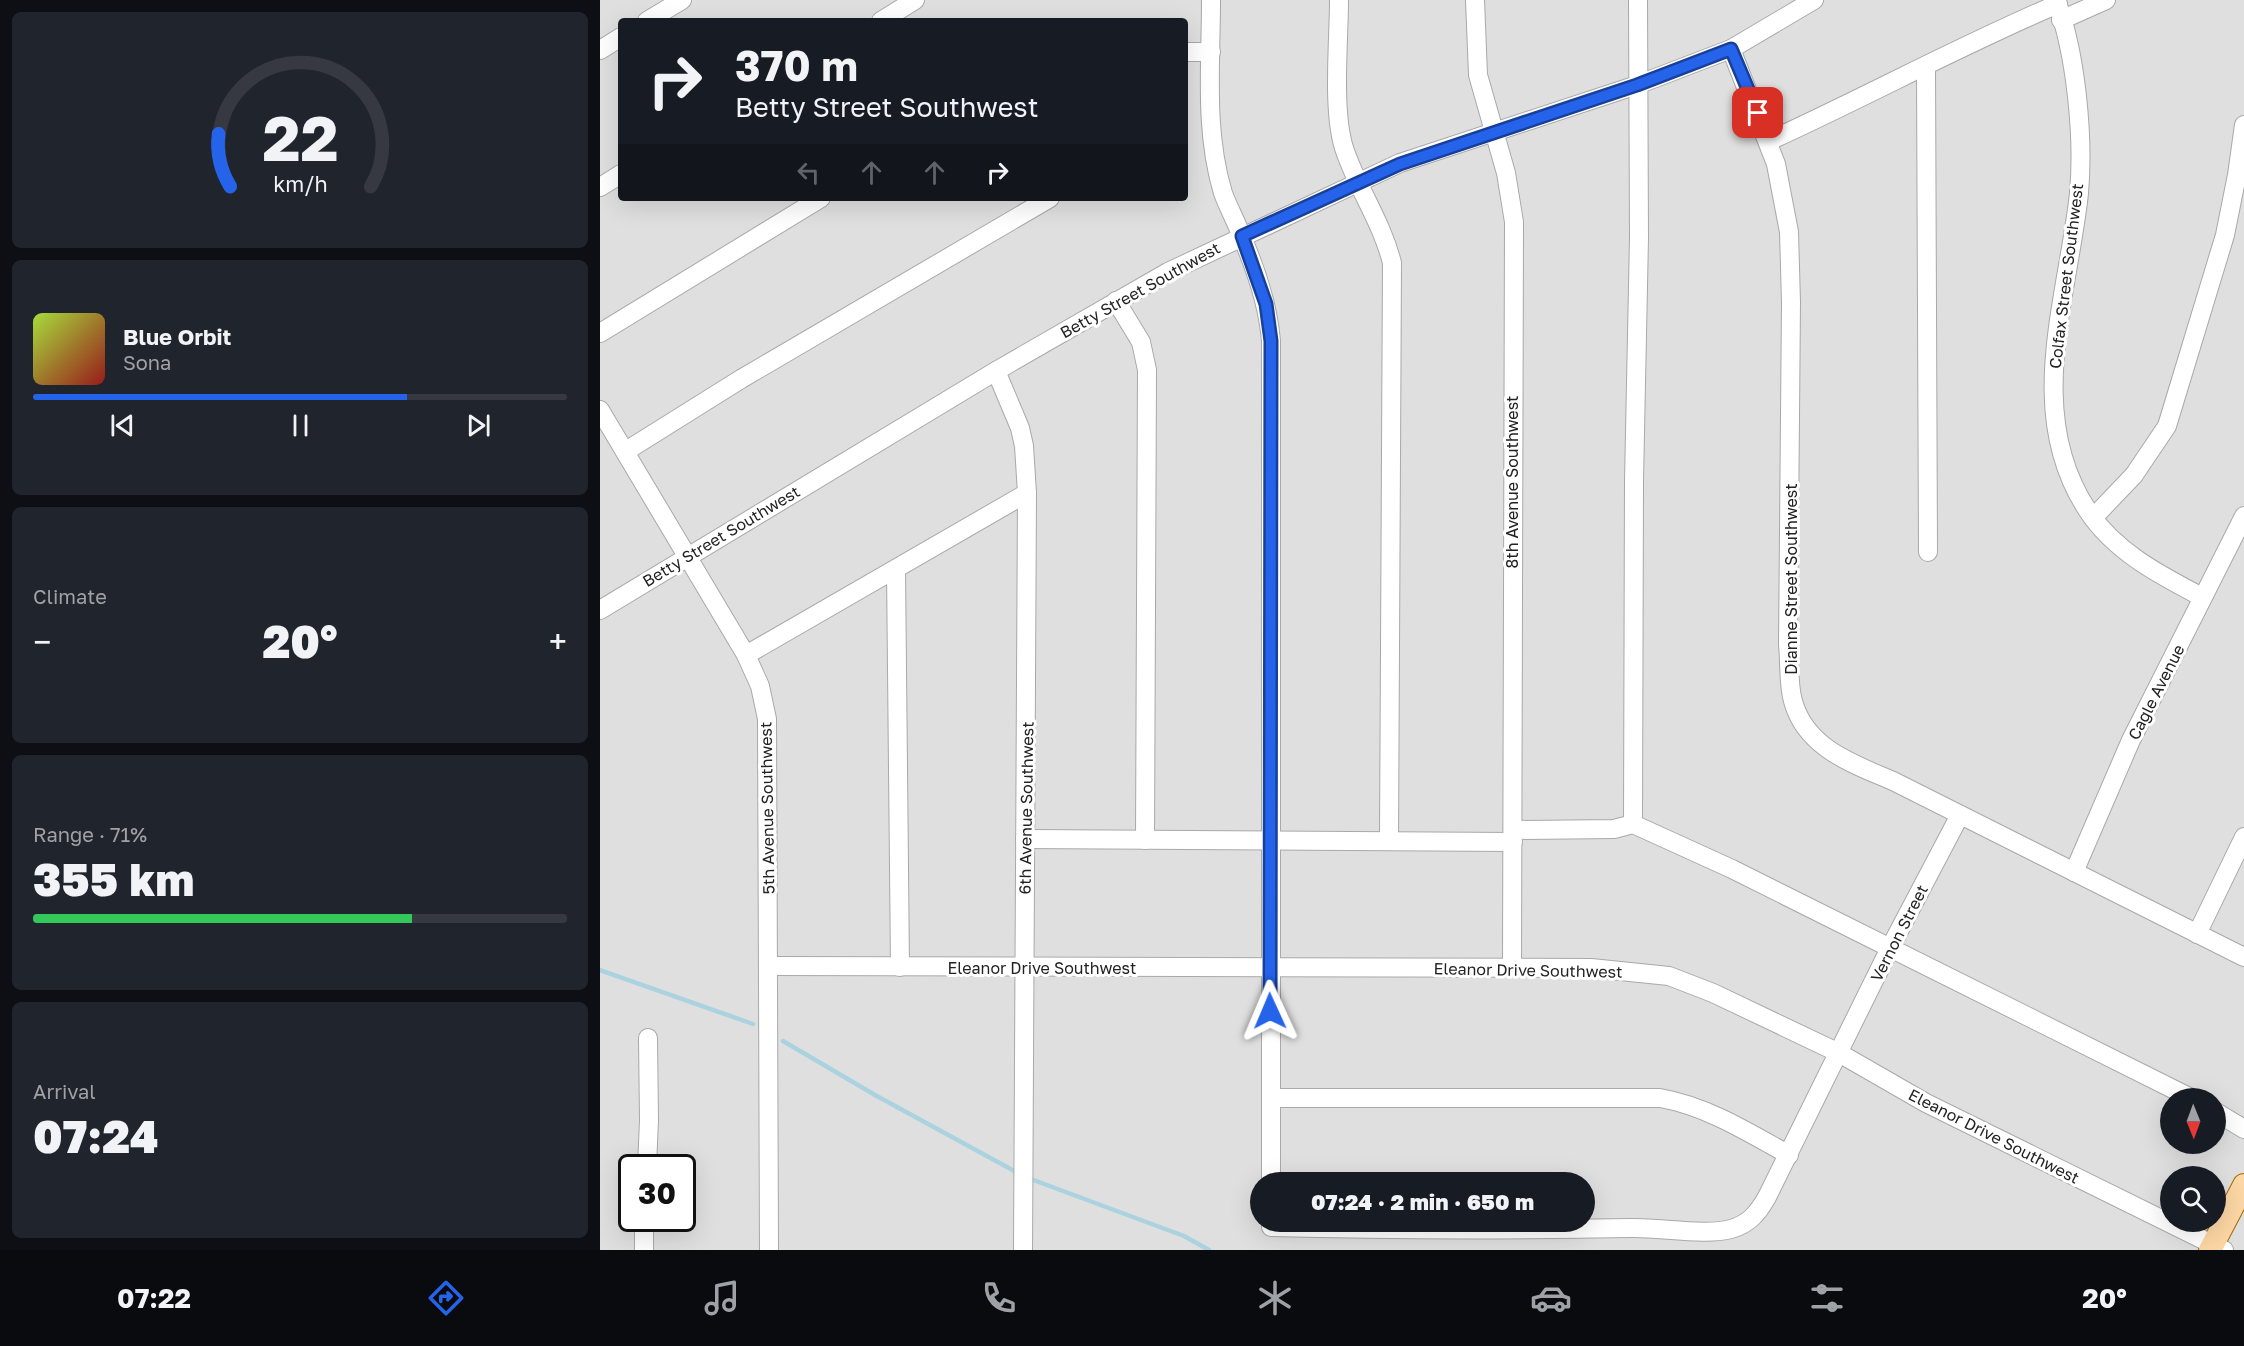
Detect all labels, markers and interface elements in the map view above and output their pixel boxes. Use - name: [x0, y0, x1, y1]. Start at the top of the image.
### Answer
- text: 370 m: [735, 40, 858, 90]
- icon: right: [636, 42, 714, 120]
- pin: [1732, 87, 1783, 138]
- text: Betty Street Southwest: [735, 91, 1038, 123]
- icon: arrive: [1741, 96, 1774, 129]
- text: 22: [262, 100, 338, 175]
- icon: left: [792, 156, 825, 189]
- icon: ahead: [855, 156, 888, 189]
- icon: ahead: [918, 156, 951, 189]
- icon: right: [981, 156, 1014, 189]
- text: km/h: [273, 171, 327, 197]
- street label: Colfax Street Southwest: [2045, 182, 2087, 370]
- street label: Betty Street Southwest: [1057, 238, 1223, 342]
- text: Blue Orbit: [123, 323, 231, 350]
- text: Sona: [123, 350, 171, 374]
- street label: 8th Avenue Southwest: [1502, 395, 1522, 569]
- icon: previous: [106, 409, 139, 442]
- icon: pause: [284, 409, 317, 442]
- icon: next: [462, 409, 495, 442]
- street label: Betty Street Southwest: [639, 481, 803, 591]
- street label: Dianne Street Southwest: [1781, 483, 1801, 675]
- text: Climate: [33, 584, 107, 608]
- text: 20°: [262, 614, 338, 668]
- text: −: [33, 622, 51, 661]
- text: +: [549, 622, 567, 661]
- street label: Cagle Avenue: [2123, 641, 2189, 743]
- street label: 6th Avenue Southwest: [1014, 721, 1038, 895]
- street label: 5th Avenue Southwest: [755, 722, 779, 894]
- text: Range · 71%: [33, 822, 147, 846]
- text: 355 km: [33, 852, 194, 906]
- street label: Vernon Street: [1866, 881, 1932, 985]
- street label: Eleanor Drive Southwest: [948, 958, 1136, 978]
- street label: Eleanor Drive Southwest: [1433, 958, 1623, 982]
- position arrow: [1238, 979, 1302, 1043]
- text: Arrival: [33, 1079, 96, 1103]
- street label: Eleanor Drive Southwest: [1905, 1084, 2083, 1188]
- north arrow: [2160, 1088, 2226, 1154]
- map controls: [2160, 1088, 2226, 1232]
- text: 07:24: [33, 1109, 159, 1163]
- speed limit sign: 30: [618, 1154, 696, 1232]
- button: search: [2160, 1166, 2226, 1232]
- text: 07:24 · 2 min · 650 m: [1311, 1188, 1534, 1215]
- icon: directions: [425, 1277, 467, 1319]
- icon: music: [701, 1277, 743, 1319]
- icon: phone: [978, 1277, 1020, 1319]
- icon: climate: [1254, 1277, 1296, 1319]
- icon: car: [1530, 1277, 1572, 1319]
- icon: filters: [1806, 1277, 1848, 1319]
- text: 07:22: [117, 1282, 191, 1314]
- text: 20°: [2082, 1282, 2127, 1314]

